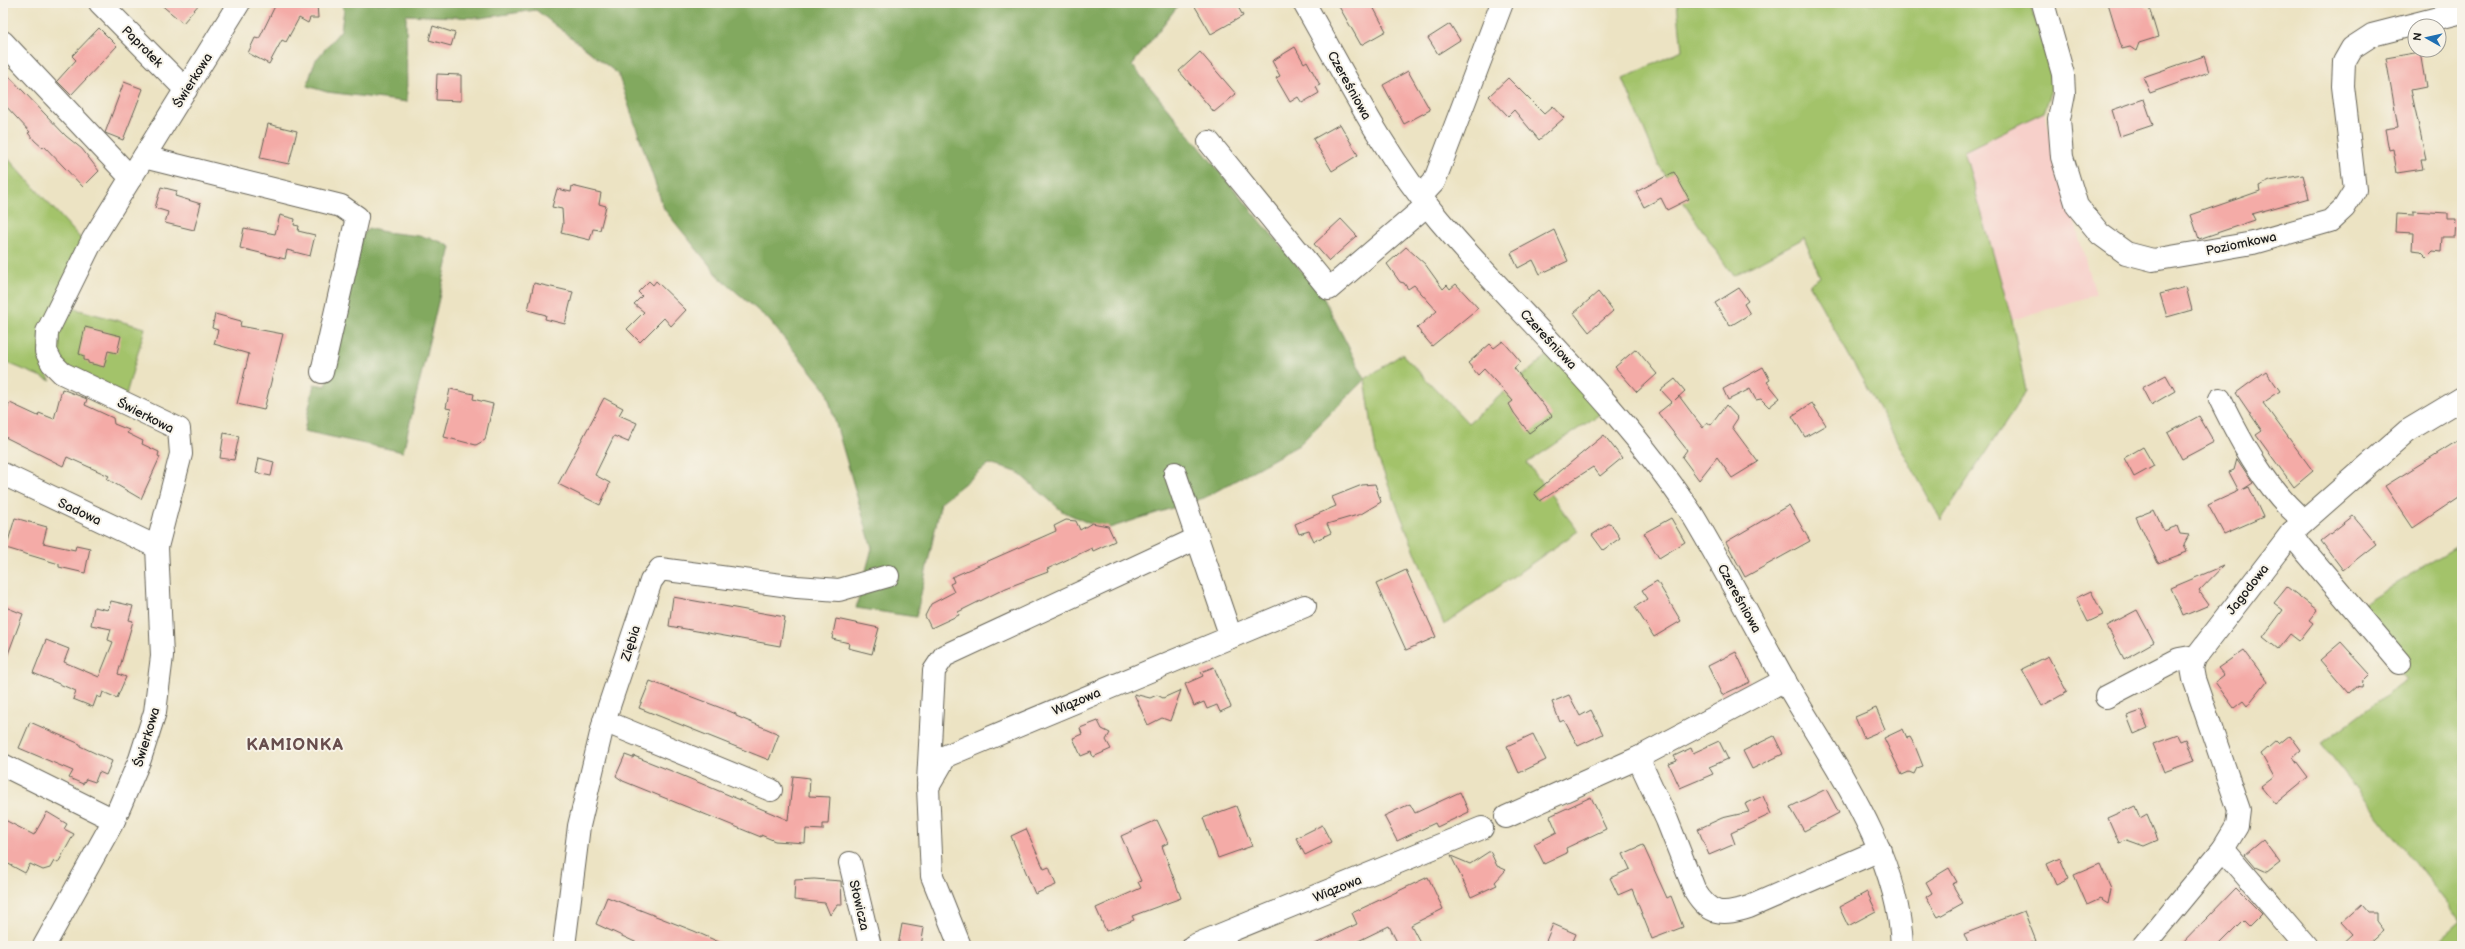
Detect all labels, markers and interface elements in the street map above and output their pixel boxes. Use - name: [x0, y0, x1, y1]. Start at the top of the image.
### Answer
- north arrow: [2407, 18, 2447, 58]
- street label: Paprotek: [118, 23, 167, 71]
- text: N: [2411, 32, 2425, 42]
- street label: Czereśniowa: [1324, 48, 1375, 123]
- street label: Świerkowa: [169, 50, 216, 111]
- street label: Poziomkowa: [2204, 229, 2278, 259]
- street label: Czereśniowa: [1516, 306, 1580, 373]
- street label: Świerkowa: [115, 394, 177, 437]
- street label: Sadowa: [55, 495, 104, 529]
- street label: Czereśniowa: [1714, 561, 1765, 636]
- street label: Jagodowa: [2223, 561, 2272, 618]
- street label: Ziębia: [617, 624, 644, 664]
- street label: Wiązowa: [1050, 685, 1103, 719]
- street label: Świerkowa: [129, 705, 164, 769]
- district label: KAMIONKA: [246, 735, 344, 755]
- street label: Wiązowa: [1311, 872, 1364, 906]
- street label: Słowicza: [845, 878, 873, 932]

